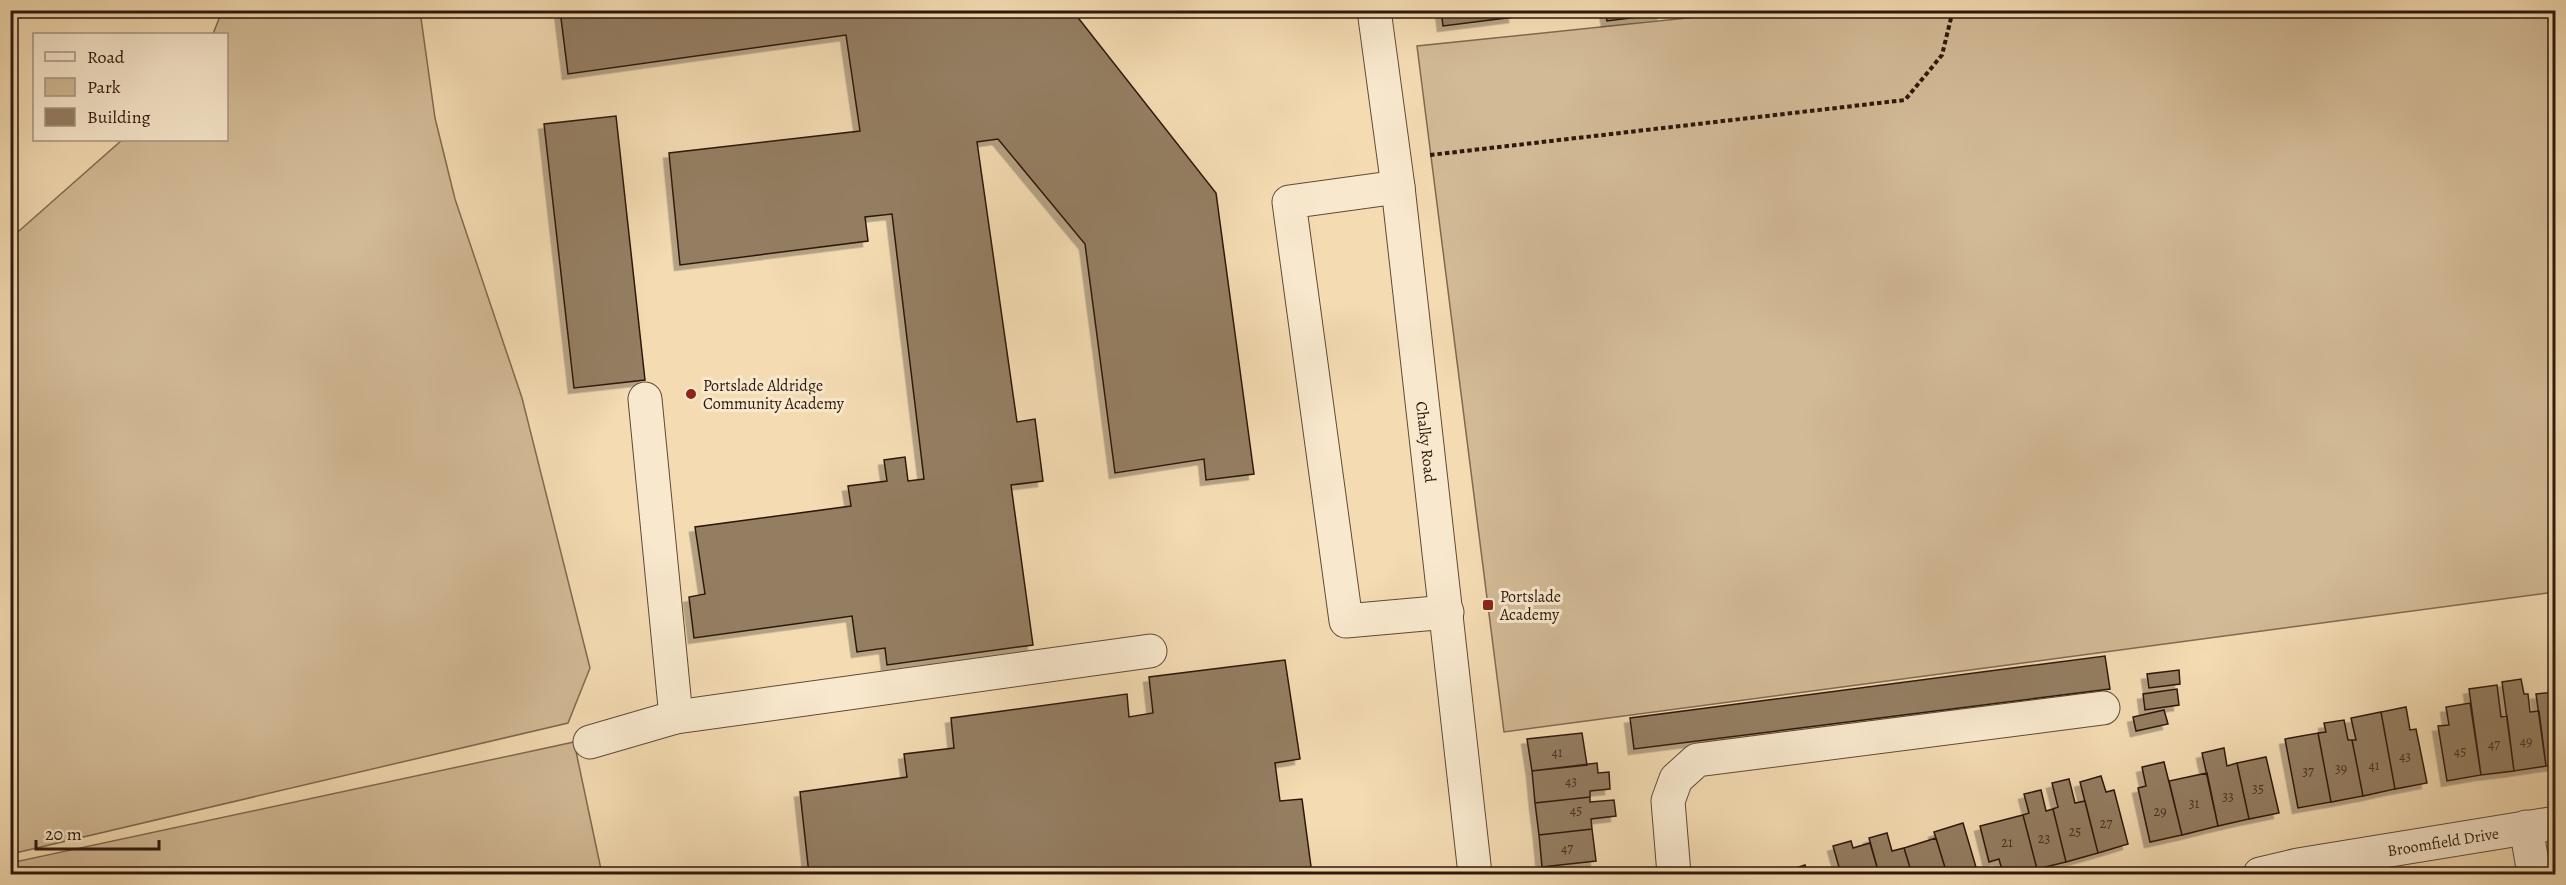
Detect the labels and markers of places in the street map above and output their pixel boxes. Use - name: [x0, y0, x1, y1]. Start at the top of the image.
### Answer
- place label: Portslade Aldridge Community Academy: [703, 375, 845, 415]
- marker: Portslade Aldridge Community Academy: [684, 387, 698, 401]
- place label: Portslade Academy: [1499, 586, 1561, 626]
- marker: Portslade Academy: [1481, 598, 1495, 612]

